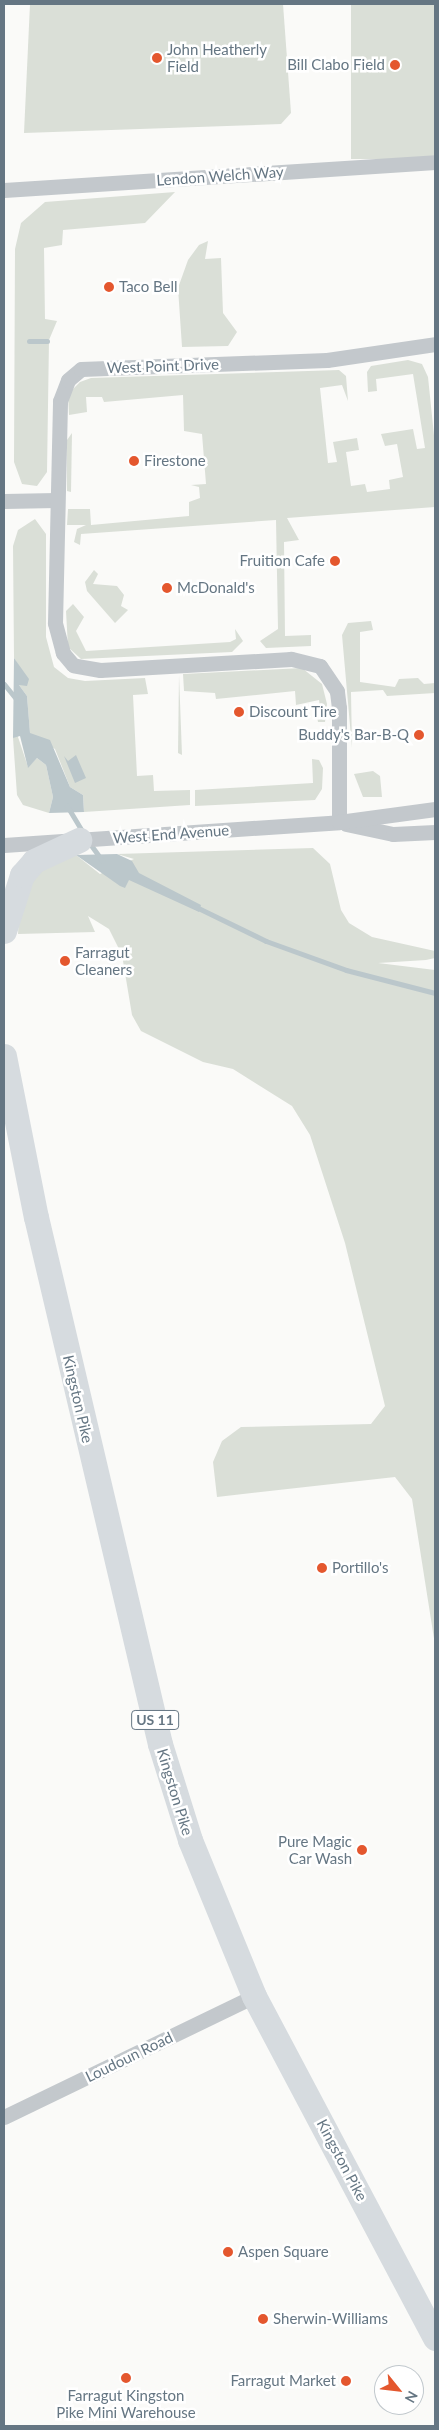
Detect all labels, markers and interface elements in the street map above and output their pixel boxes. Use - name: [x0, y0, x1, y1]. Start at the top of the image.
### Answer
- place label: John Heatherly Field: [167, 40, 267, 75]
- marker: John Heatherly Field: [151, 52, 163, 64]
- place label: Bill Clabo Field: [287, 56, 385, 74]
- marker: Bill Clabo Field: [389, 59, 401, 71]
- street label: Lendon Welch Way: [156, 163, 284, 189]
- place label: Taco Bell: [119, 278, 178, 296]
- marker: Taco Bell: [103, 281, 115, 293]
- street label: West Point Drive: [107, 355, 219, 377]
- place label: Firestone: [144, 452, 206, 470]
- marker: Firestone: [128, 455, 140, 467]
- place label: Fruition Cafe: [239, 552, 325, 570]
- marker: Fruition Cafe: [329, 555, 341, 567]
- place label: McDonald's: [177, 579, 255, 597]
- marker: McDonald's: [161, 582, 173, 594]
- place label: Discount Tire: [249, 703, 337, 721]
- marker: Discount Tire: [233, 706, 245, 718]
- place label: Buddy's Bar-B-Q: [298, 726, 409, 744]
- marker: Buddy's Bar-B-Q: [413, 729, 425, 741]
- street label: West End Avenue: [112, 821, 230, 847]
- place label: Farragut Cleaners: [75, 943, 132, 978]
- marker: Farragut Cleaners: [59, 955, 71, 967]
- street label: Kingston Pike: [59, 1353, 97, 1445]
- place label: Portillo's: [332, 1559, 389, 1577]
- marker: Portillo's: [316, 1562, 328, 1574]
- road number: US 11: [130, 1708, 180, 1732]
- street label: Kingston Pike: [153, 1746, 197, 1838]
- place label: Pure Magic Car Wash: [278, 1832, 352, 1867]
- marker: Pure Magic Car Wash: [356, 1844, 368, 1856]
- street label: Loudoun Road: [82, 2028, 176, 2086]
- street label: Kingston Pike: [313, 2116, 371, 2204]
- place label: Aspen Square: [238, 2243, 329, 2261]
- marker: Aspen Square: [222, 2246, 234, 2258]
- place label: Sherwin-Williams: [273, 2310, 388, 2328]
- marker: Sherwin-Williams: [257, 2313, 269, 2325]
- north arrow: [374, 2365, 424, 2415]
- marker: Farragut Kingston Pike Mini Warehouse: [120, 2372, 132, 2384]
- place label: Farragut Market: [230, 2372, 336, 2390]
- marker: Farragut Market: [340, 2375, 352, 2387]
- place label: Farragut Kingston Pike Mini Warehouse: [56, 2386, 196, 2421]
- text: N: [402, 2388, 422, 2406]

